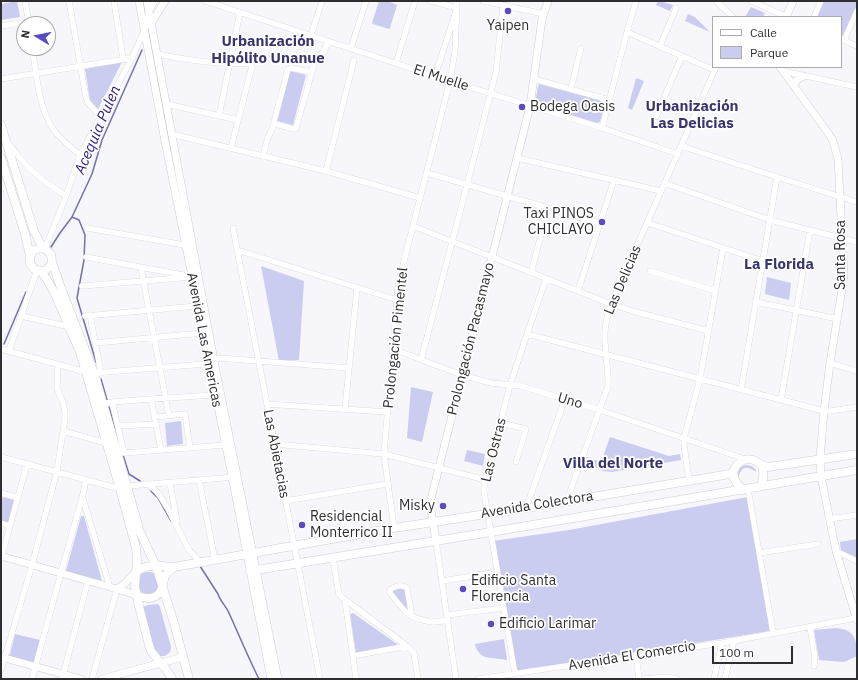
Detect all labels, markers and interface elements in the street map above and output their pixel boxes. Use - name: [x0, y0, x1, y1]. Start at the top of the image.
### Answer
- marker: Yaipen: [503, 6, 513, 16]
- north arrow: [16, 16, 56, 56]
- legend: [712, 16, 842, 68]
- place label: Yaipen: [487, 18, 529, 34]
- text: Calle: [750, 25, 777, 40]
- text: N: [18, 29, 33, 39]
- district label: Urbanización Hipólito Unanue: [211, 33, 325, 68]
- text: Parque: [750, 45, 788, 60]
- street label: El Muelle: [411, 61, 471, 95]
- water label: Acequia Pulen: [71, 83, 125, 177]
- district label: Urbanización Las Delicias: [645, 98, 739, 133]
- place label: Bodega Oasis: [530, 99, 615, 115]
- marker: Bodega Oasis: [517, 102, 527, 112]
- place label: Taxi PINOS CHICLAYO: [524, 206, 594, 238]
- marker: Taxi PINOS CHICLAYO: [597, 217, 607, 227]
- street label: Santa Rosa: [833, 220, 849, 290]
- street label: Las Delicias: [601, 243, 645, 317]
- district label: La Florida: [744, 256, 814, 274]
- street label: Prolongación Pacasmayo: [444, 261, 498, 417]
- street label: Prolongación Pimentel: [380, 267, 412, 409]
- street label: Avenida Las Americas: [183, 271, 225, 409]
- street label: Uno: [555, 389, 585, 413]
- street label: Las Abietacias: [259, 408, 293, 500]
- street label: Las Ostras: [478, 416, 510, 484]
- district label: Villa del Norte: [563, 455, 663, 473]
- street label: Avenida Colectora: [479, 488, 595, 522]
- place label: Misky: [399, 498, 435, 514]
- marker: Misky: [438, 501, 448, 511]
- place label: Residencial Monterrico II: [310, 509, 393, 542]
- marker: Residencial Monterrico II: [297, 520, 307, 530]
- place label: Edificio Santa Florencia: [471, 573, 556, 606]
- marker: Edificio Santa Florencia: [458, 584, 468, 594]
- place label: Edificio Larimar: [499, 616, 596, 632]
- marker: Edificio Larimar: [486, 619, 496, 629]
- street label: Avenida El Comercio: [567, 638, 697, 674]
- scale bar: [714, 638, 795, 664]
- text: 100 m: [719, 645, 754, 660]

